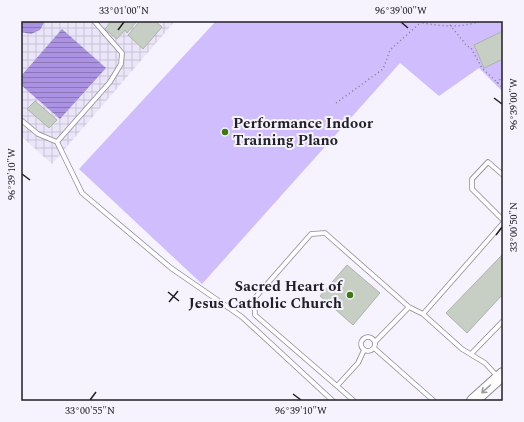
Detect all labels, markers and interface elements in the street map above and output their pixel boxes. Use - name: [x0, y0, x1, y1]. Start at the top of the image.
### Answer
- text: 33°01'00"N: [99, 3, 149, 19]
- text: 96°39'00"W: [375, 3, 427, 19]
- text: 96°39'00"W: [506, 78, 522, 130]
- place label: Performance Indoor Training Plano: [233, 112, 374, 152]
- marker: Performance Indoor Training Plano: [220, 127, 230, 137]
- text: 96°39'10"W: [4, 148, 20, 200]
- text: 33°00'50"N: [506, 202, 522, 252]
- place label: Sacred Heart of Jesus Catholic Church: [188, 275, 343, 315]
- marker: Sacred Heart of Jesus Catholic Church: [345, 290, 355, 300]
- one-way arrow: [481, 385, 491, 394]
- text: 33°00'55"N: [65, 403, 115, 419]
- text: 96°39'10"W: [275, 403, 327, 419]

